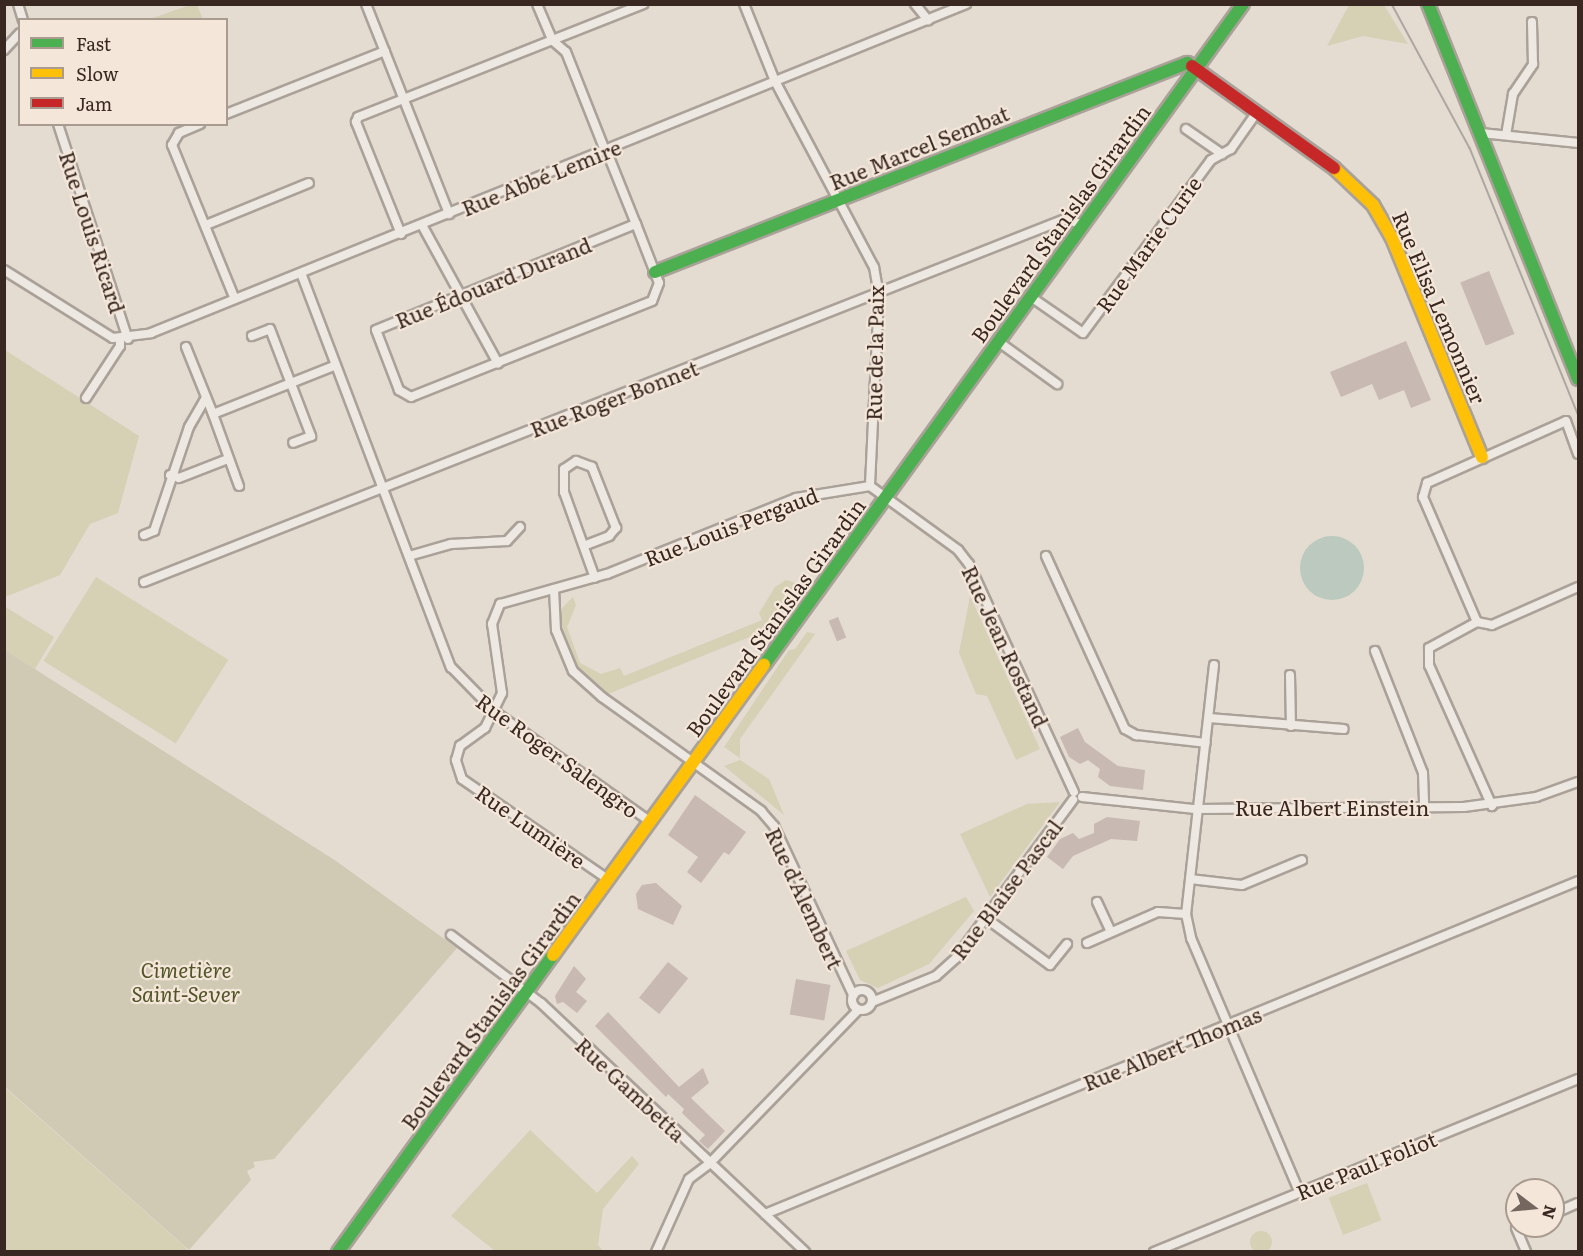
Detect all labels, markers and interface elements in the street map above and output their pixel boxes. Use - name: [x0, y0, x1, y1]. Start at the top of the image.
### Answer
- legend: [18, 18, 228, 126]
- text: Fast: [76, 30, 111, 57]
- text: Slow: [76, 60, 118, 87]
- text: Jam: [76, 90, 112, 117]
- street label: Rue Marcel Sembat: [826, 99, 1012, 195]
- street label: Boulevard Stanislas Girardin: [965, 99, 1155, 347]
- street label: Rue Abbé Lemire: [458, 134, 624, 220]
- street label: Rue Louis Ricard: [55, 148, 131, 316]
- street label: Rue Marie Curie: [1090, 171, 1206, 317]
- street label: Rue Elisa Lemonnier: [1388, 207, 1492, 407]
- street label: Rue Édouard Durand: [391, 231, 595, 333]
- street label: Rue de la Paix: [860, 285, 888, 421]
- street label: Rue Roger Bonnet: [526, 354, 702, 442]
- street label: Rue Louis Pergaud: [641, 481, 821, 571]
- street label: Boulevard Stanislas Girardin: [680, 493, 870, 741]
- street label: Rue Jean Rostand: [957, 561, 1055, 731]
- street label: Rue Roger Salengro: [472, 688, 644, 822]
- street label: Rue Lumière: [471, 779, 591, 873]
- street label: Rue Albert Einstein: [1235, 794, 1429, 820]
- street label: Rue Blaise Pascal: [945, 814, 1067, 964]
- street label: Rue d'Alembert: [761, 823, 849, 973]
- street label: Boulevard Stanislas Girardin: [395, 886, 585, 1134]
- park label: Cimetière Saint-Sever: [132, 956, 240, 1006]
- street label: Rue Albert Thomas: [1079, 1001, 1265, 1095]
- street label: Rue Gambetta: [571, 1032, 691, 1146]
- street label: Rue Paul Foliot: [1292, 1125, 1440, 1205]
- north arrow: [1505, 1178, 1565, 1238]
- text: N: [1537, 1203, 1564, 1222]

